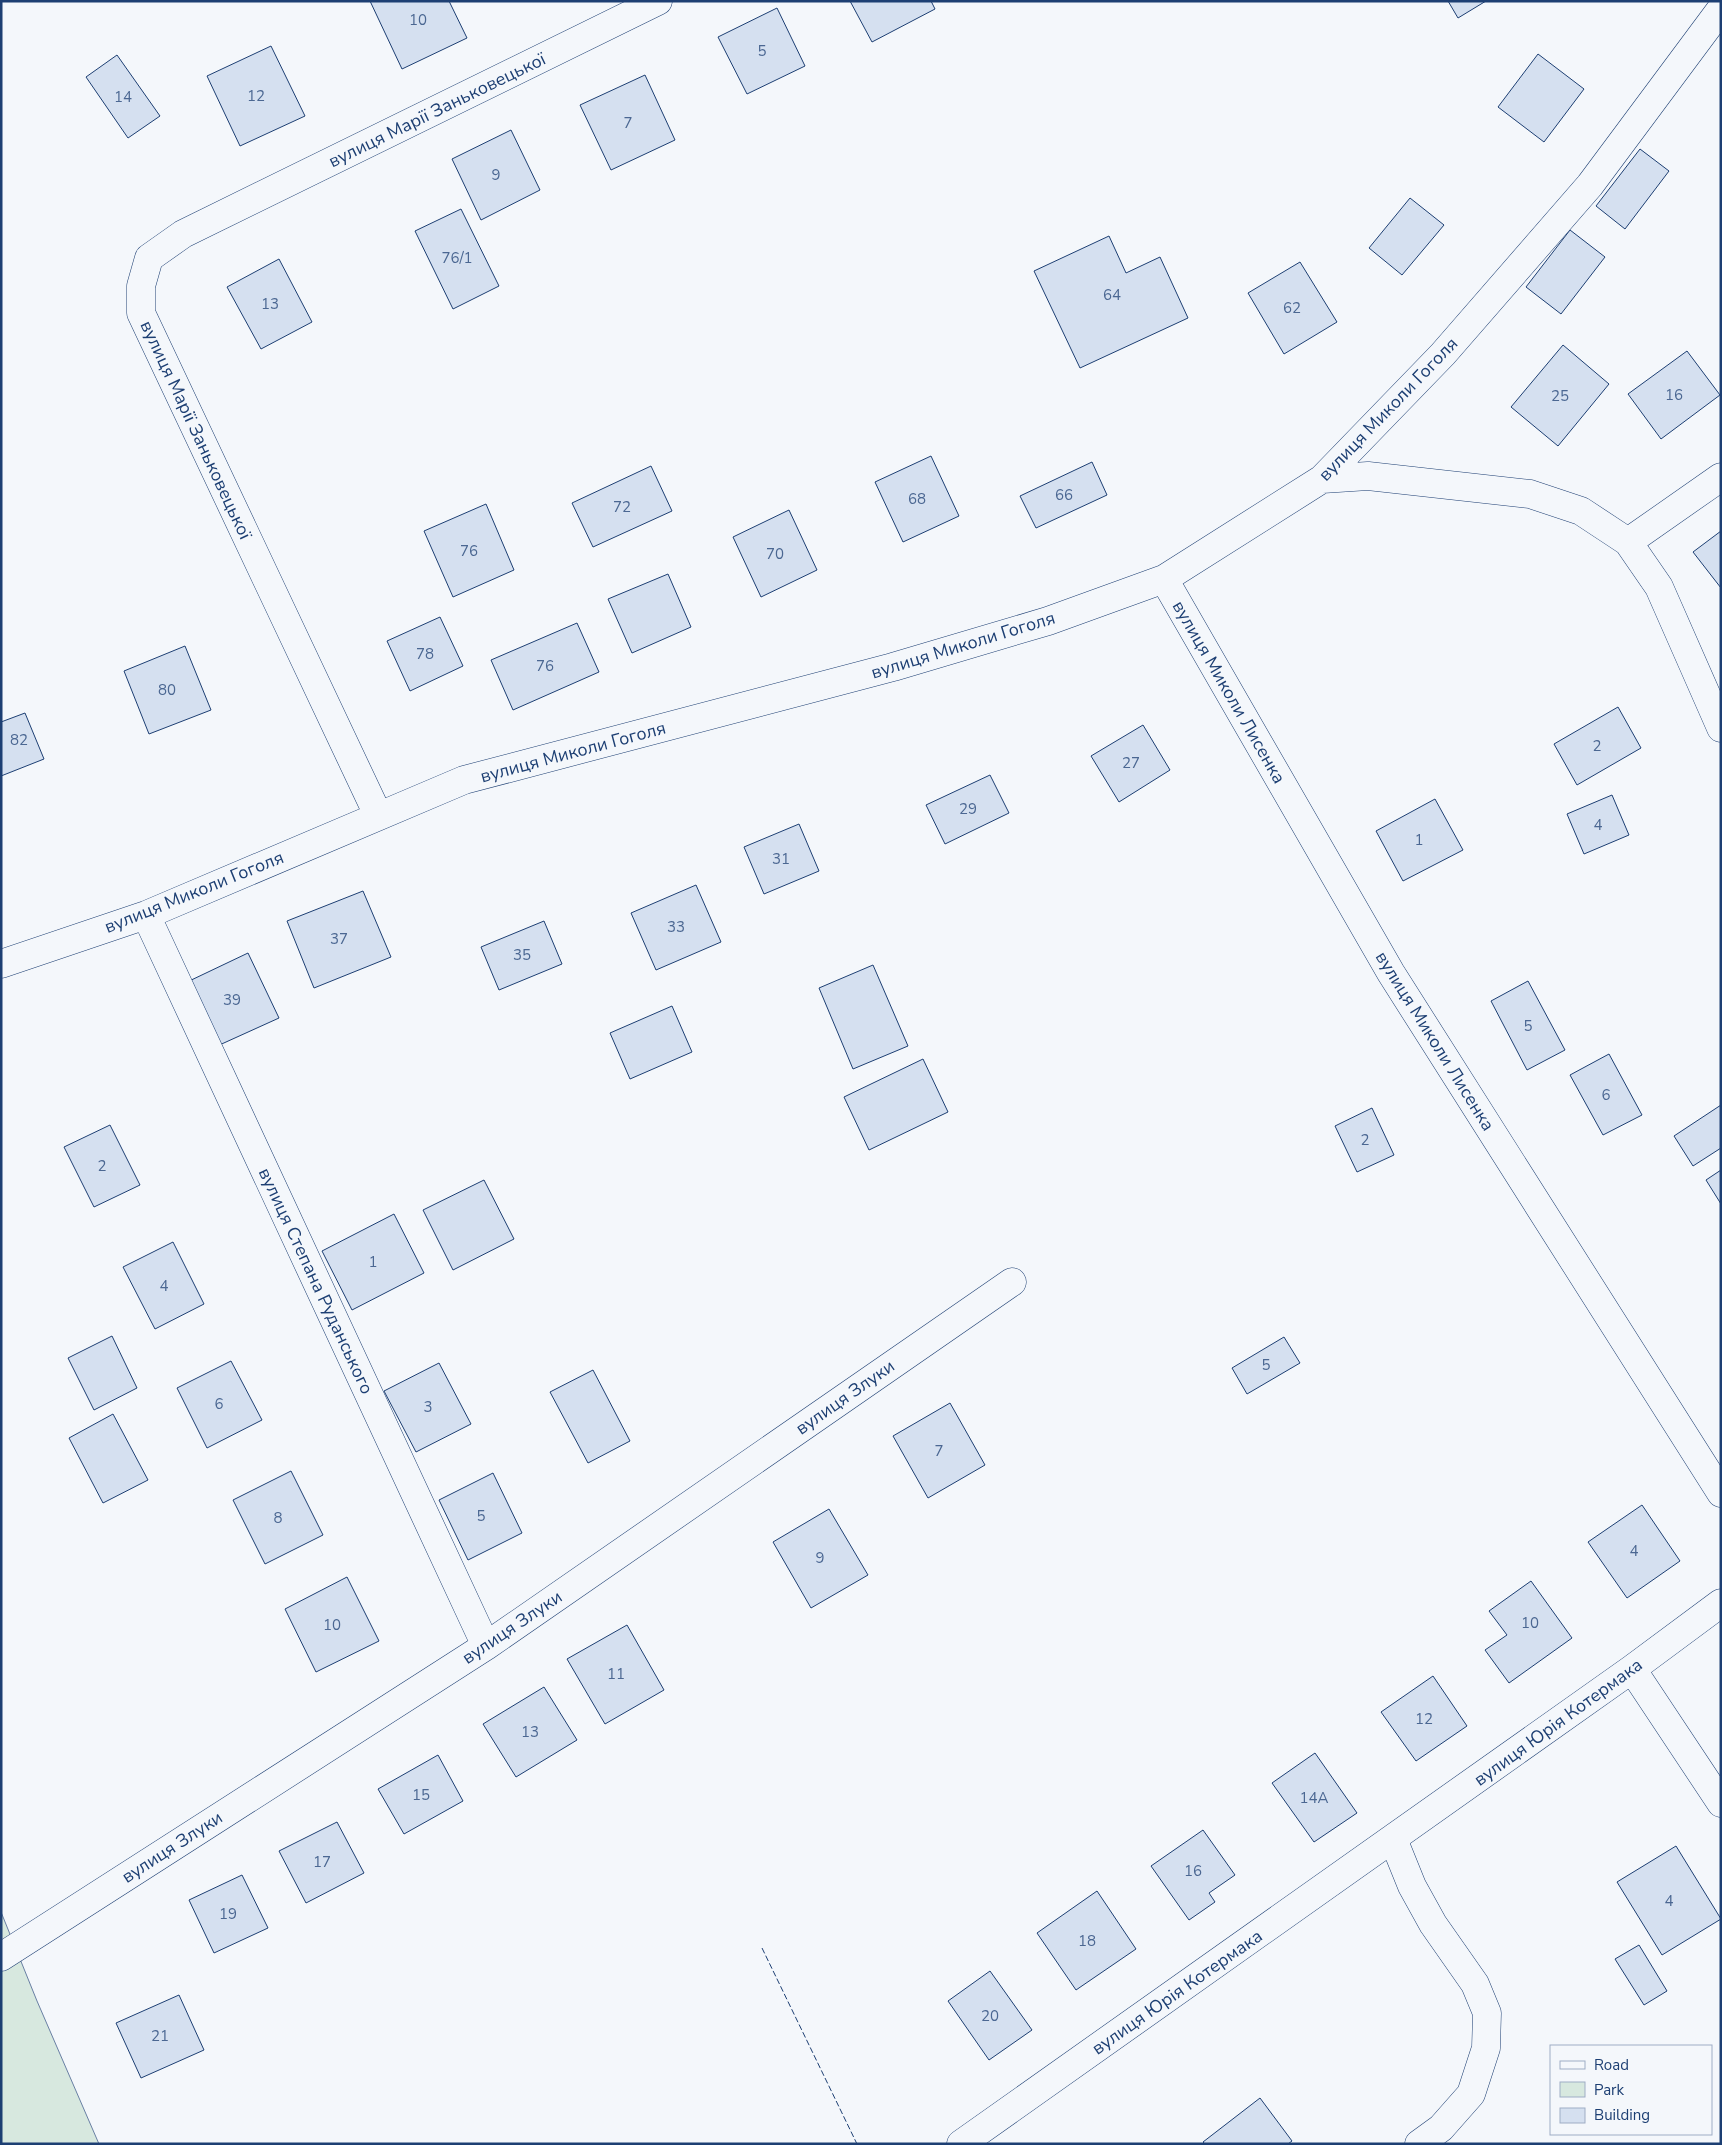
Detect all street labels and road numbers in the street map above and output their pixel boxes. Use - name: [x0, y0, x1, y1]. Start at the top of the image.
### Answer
- street label: вулиця Марії Заньковецької: [324, 47, 550, 173]
- street label: вулиця Марії Заньковецької: [135, 317, 258, 544]
- street label: вулиця Миколи Гоголя: [1313, 332, 1463, 486]
- street label: вулиця Миколи Лисенка: [1167, 596, 1291, 788]
- street label: вулиця Миколи Гоголя: [868, 606, 1058, 684]
- street label: вулиця Миколи Гоголя: [478, 716, 668, 788]
- street label: вулиця Миколи Гоголя: [101, 845, 287, 939]
- street label: вулиця Миколи Лисенка: [1370, 947, 1500, 1135]
- street label: вулиця Степана Руданського: [253, 1164, 379, 1398]
- street label: вулиця Злуки: [791, 1354, 899, 1440]
- street label: вулиця Злуки: [457, 1585, 567, 1669]
- street label: вулиця Юрія Котермака: [1469, 1653, 1647, 1791]
- street label: вулиця Злуки: [117, 1805, 227, 1889]
- street label: вулиця Юрія Котермака: [1087, 1924, 1267, 2060]

